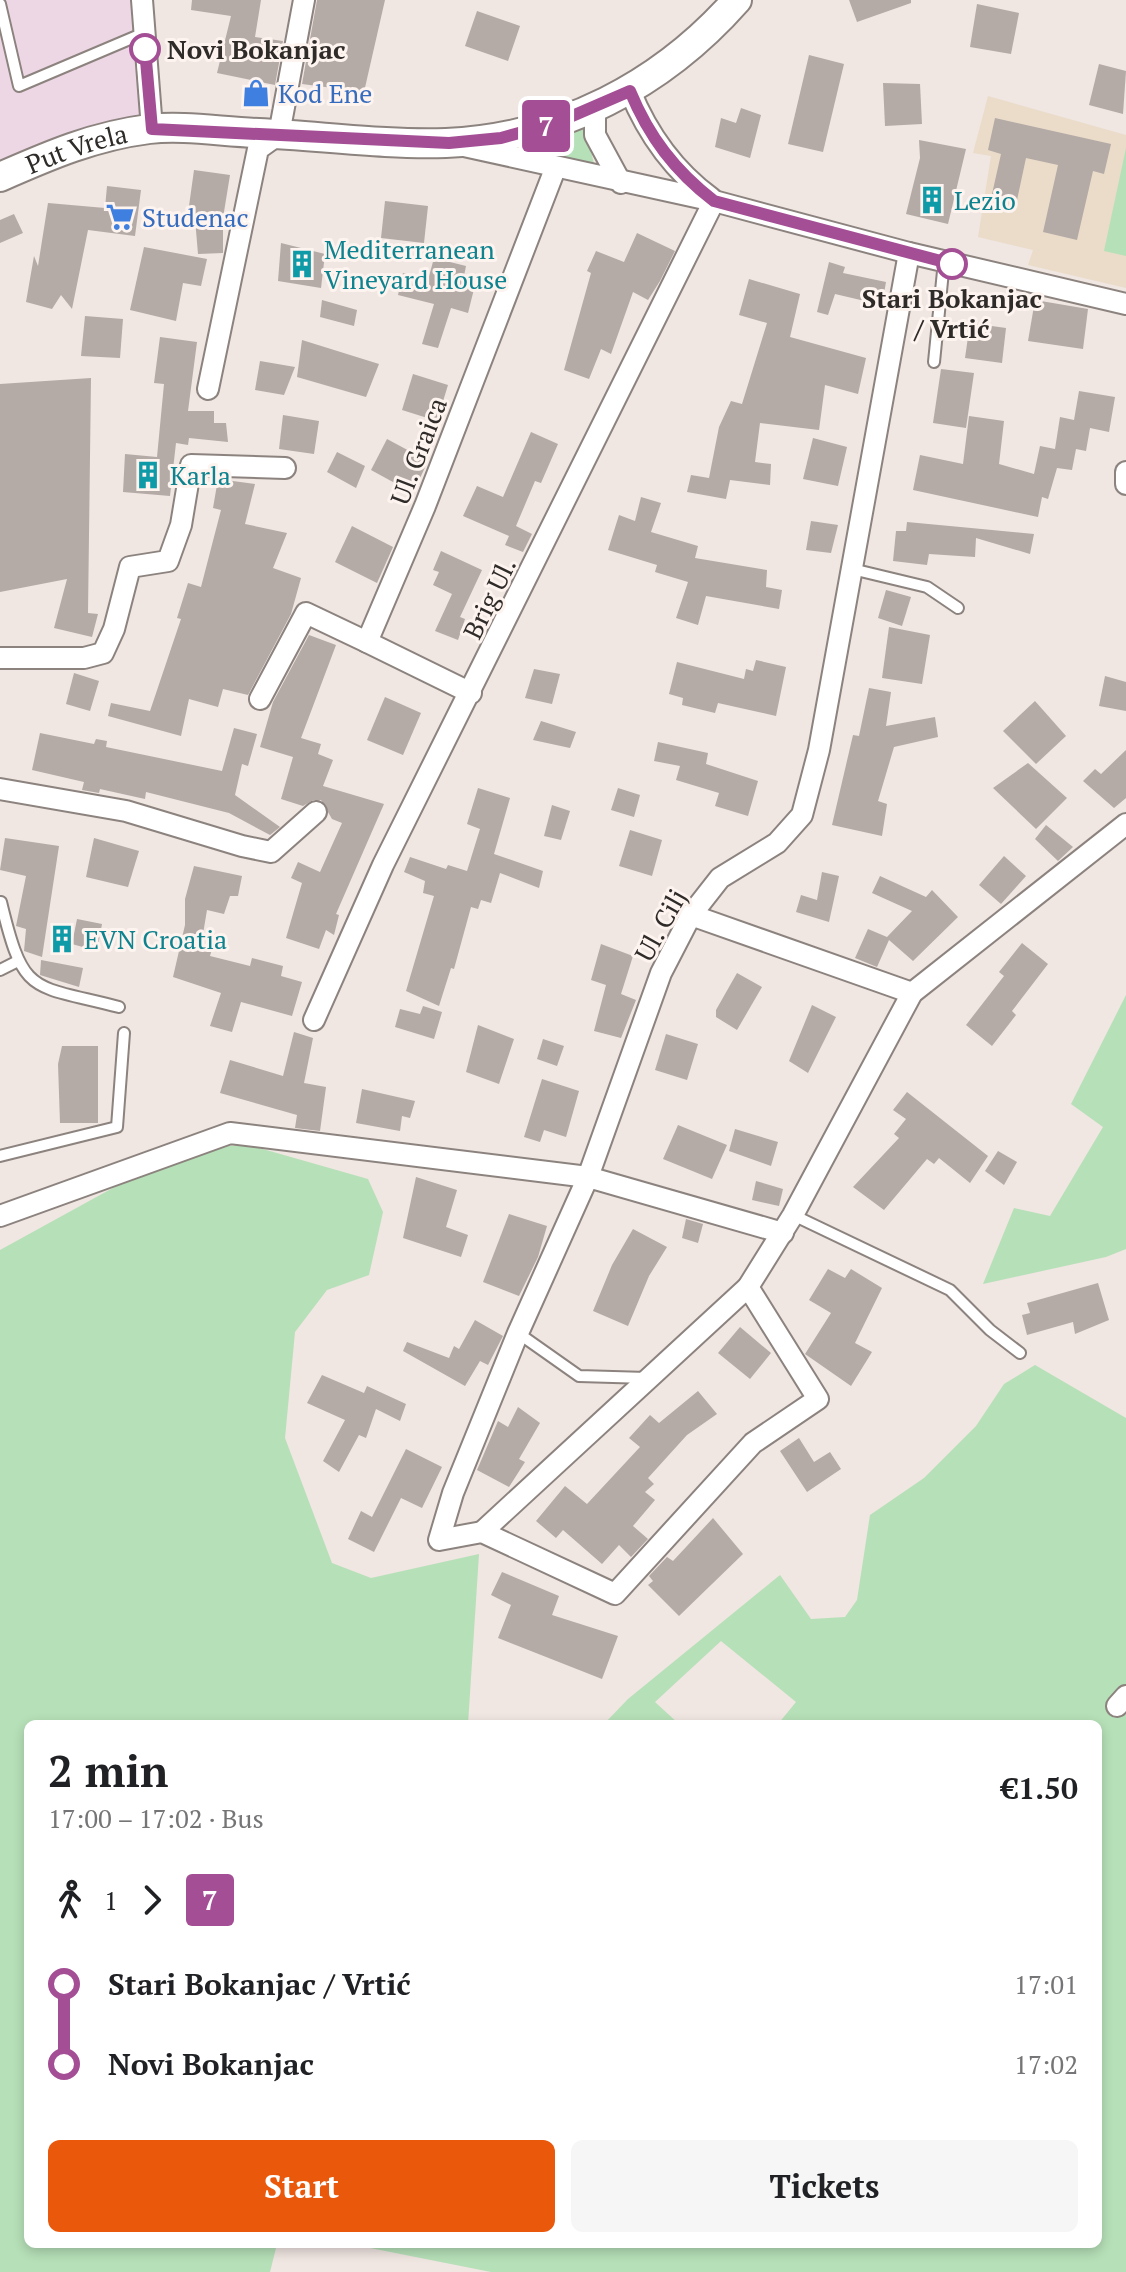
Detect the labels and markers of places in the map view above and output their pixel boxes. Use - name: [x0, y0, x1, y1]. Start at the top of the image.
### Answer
- place label: Novi Bokanjac: [167, 32, 346, 66]
- marker: Novi Bokanjac: [130, 34, 160, 64]
- place label: Kod Ene: [278, 76, 372, 110]
- shop icon: Kod Ene: [241, 78, 271, 108]
- place label: Lezio: [954, 183, 1016, 217]
- building icon: Lezio: [917, 185, 947, 215]
- place label: Studenac: [142, 200, 249, 234]
- supermarket icon: Studenac: [105, 202, 135, 232]
- place label: Mediterranean Vineyard House: [324, 232, 507, 296]
- building icon: Mediterranean Vineyard House: [287, 249, 317, 279]
- marker: Stari Bokanjac / Vrtić: [937, 249, 967, 279]
- place label: Stari Bokanjac / Vrtić: [862, 281, 1042, 345]
- place label: Karla: [170, 458, 231, 492]
- building icon: Karla: [133, 460, 163, 490]
- place label: EVN Croatia: [84, 922, 227, 956]
- building icon: EVN Croatia: [47, 924, 77, 954]

